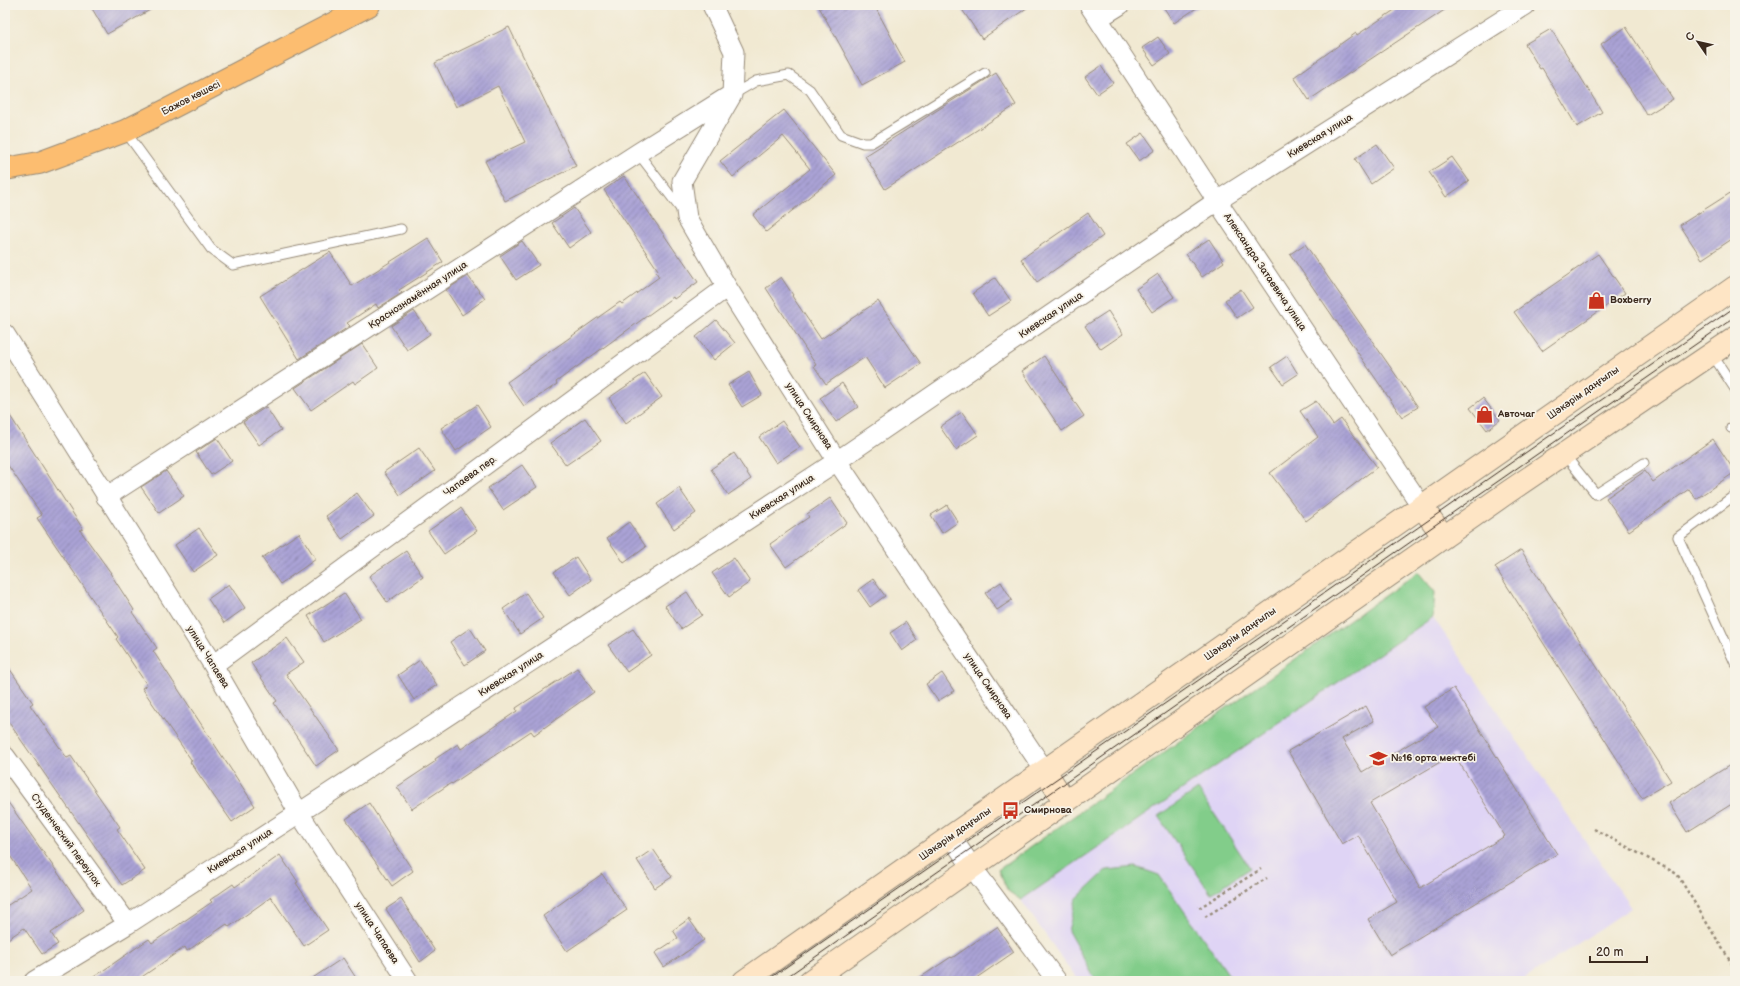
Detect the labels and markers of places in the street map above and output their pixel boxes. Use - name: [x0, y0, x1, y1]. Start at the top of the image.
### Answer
- shop icon: Boxberry: [1587, 290, 1607, 310]
- place label: Boxberry: [1610, 294, 1652, 306]
- shop icon: Авточаг: [1475, 404, 1495, 424]
- place label: Авточаг: [1497, 408, 1535, 420]
- school or university icon: №16 орта мектебі: [1368, 748, 1388, 768]
- place label: №16 орта мектебі: [1391, 752, 1476, 764]
- bus stop icon: Смирнова: [1001, 800, 1021, 820]
- place label: Смирнова: [1024, 804, 1072, 816]

